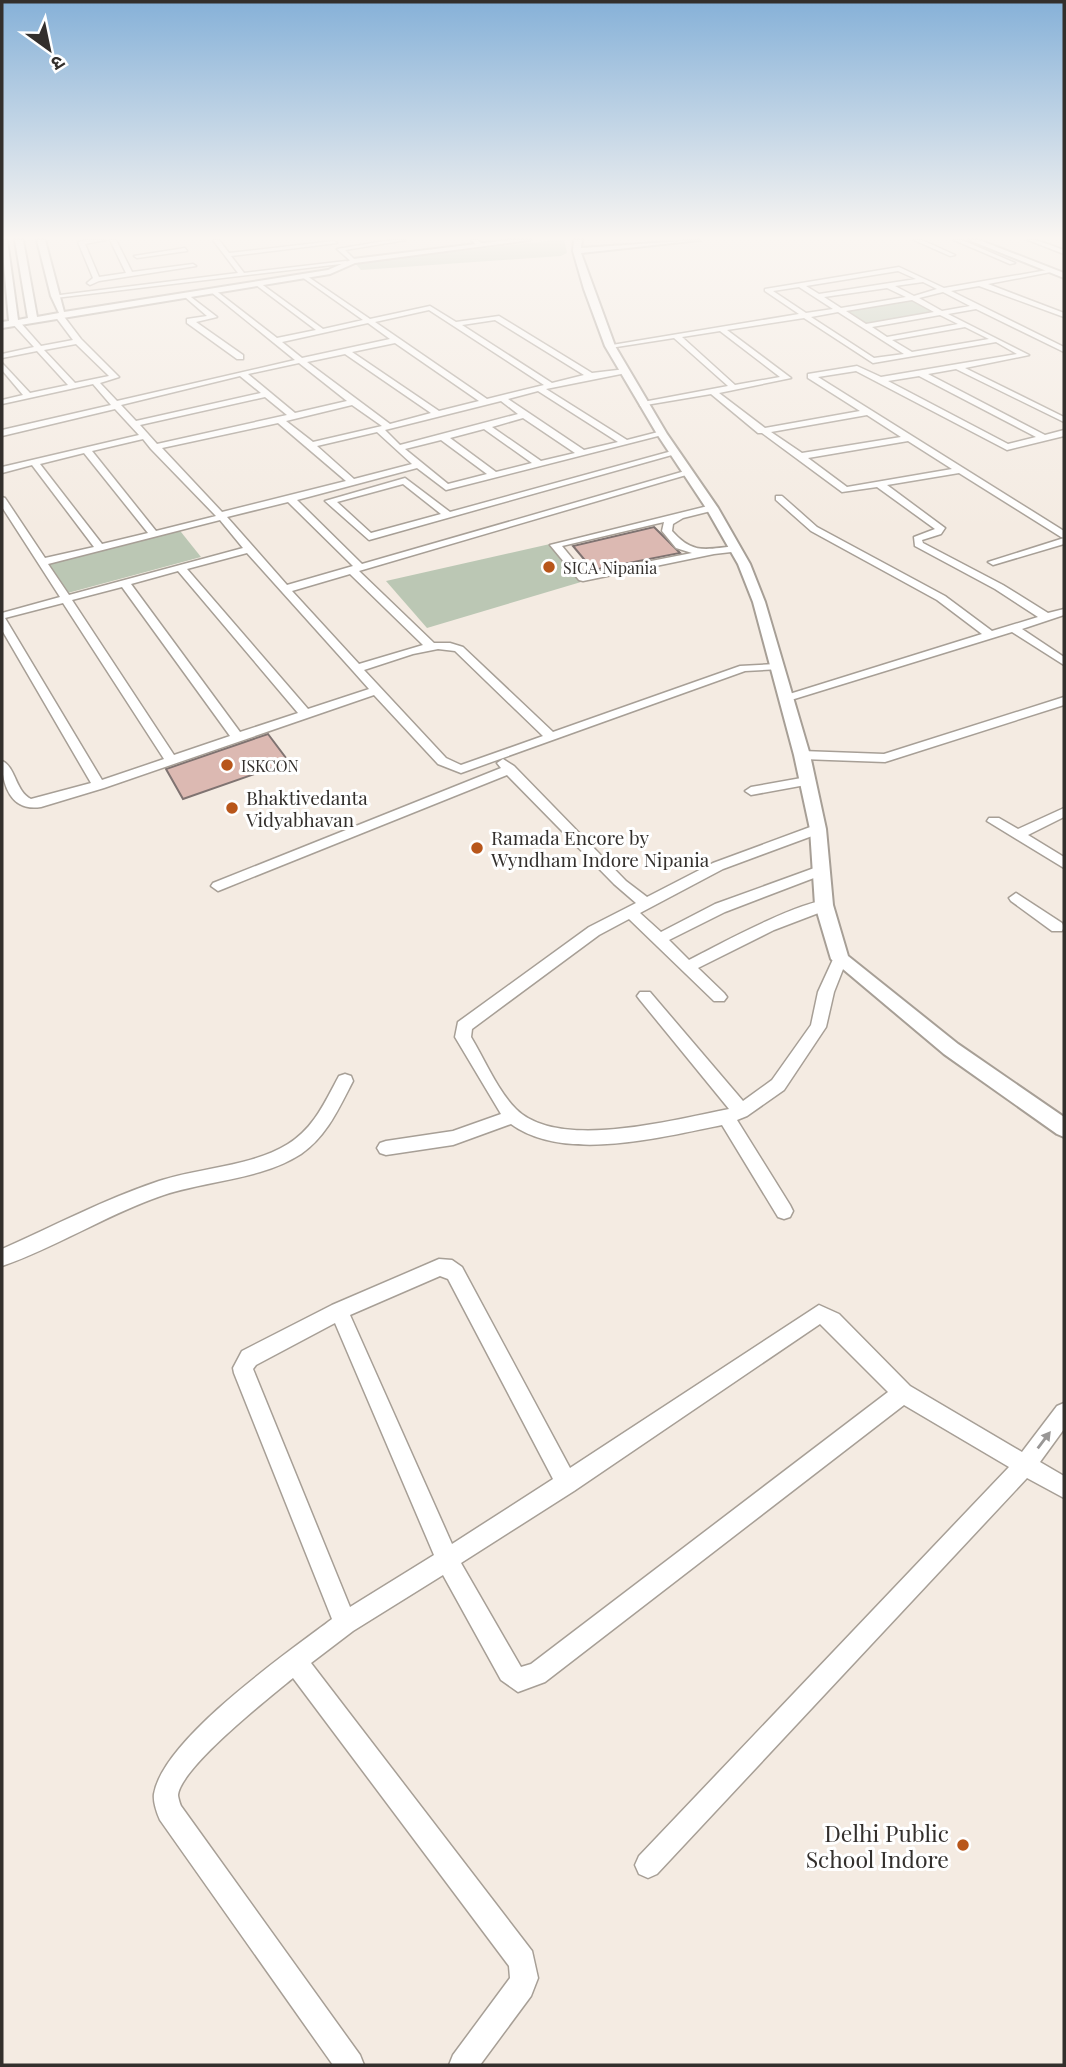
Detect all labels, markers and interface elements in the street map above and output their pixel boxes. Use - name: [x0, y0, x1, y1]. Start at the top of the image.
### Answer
- north arrow: [14, 14, 84, 84]
- text: उ: [46, 50, 71, 79]
- place label: SICA Nipania: [563, 557, 657, 578]
- marker: SICA Nipania: [541, 559, 557, 575]
- place label: ISKCON: [241, 755, 299, 776]
- marker: ISKCON: [219, 757, 235, 773]
- place label: Bhaktivedanta Vidyabhavan: [245, 784, 368, 832]
- marker: Bhaktivedanta Vidyabhavan: [224, 800, 240, 816]
- place label: Ramada Encore by Wyndham Indore Nipania: [490, 824, 710, 872]
- marker: Ramada Encore by Wyndham Indore Nipania: [469, 840, 485, 856]
- one-way arrow: [1037, 1431, 1051, 1449]
- place label: Delhi Public School Indore: [806, 1817, 949, 1874]
- marker: Delhi Public School Indore: [955, 1837, 971, 1853]

